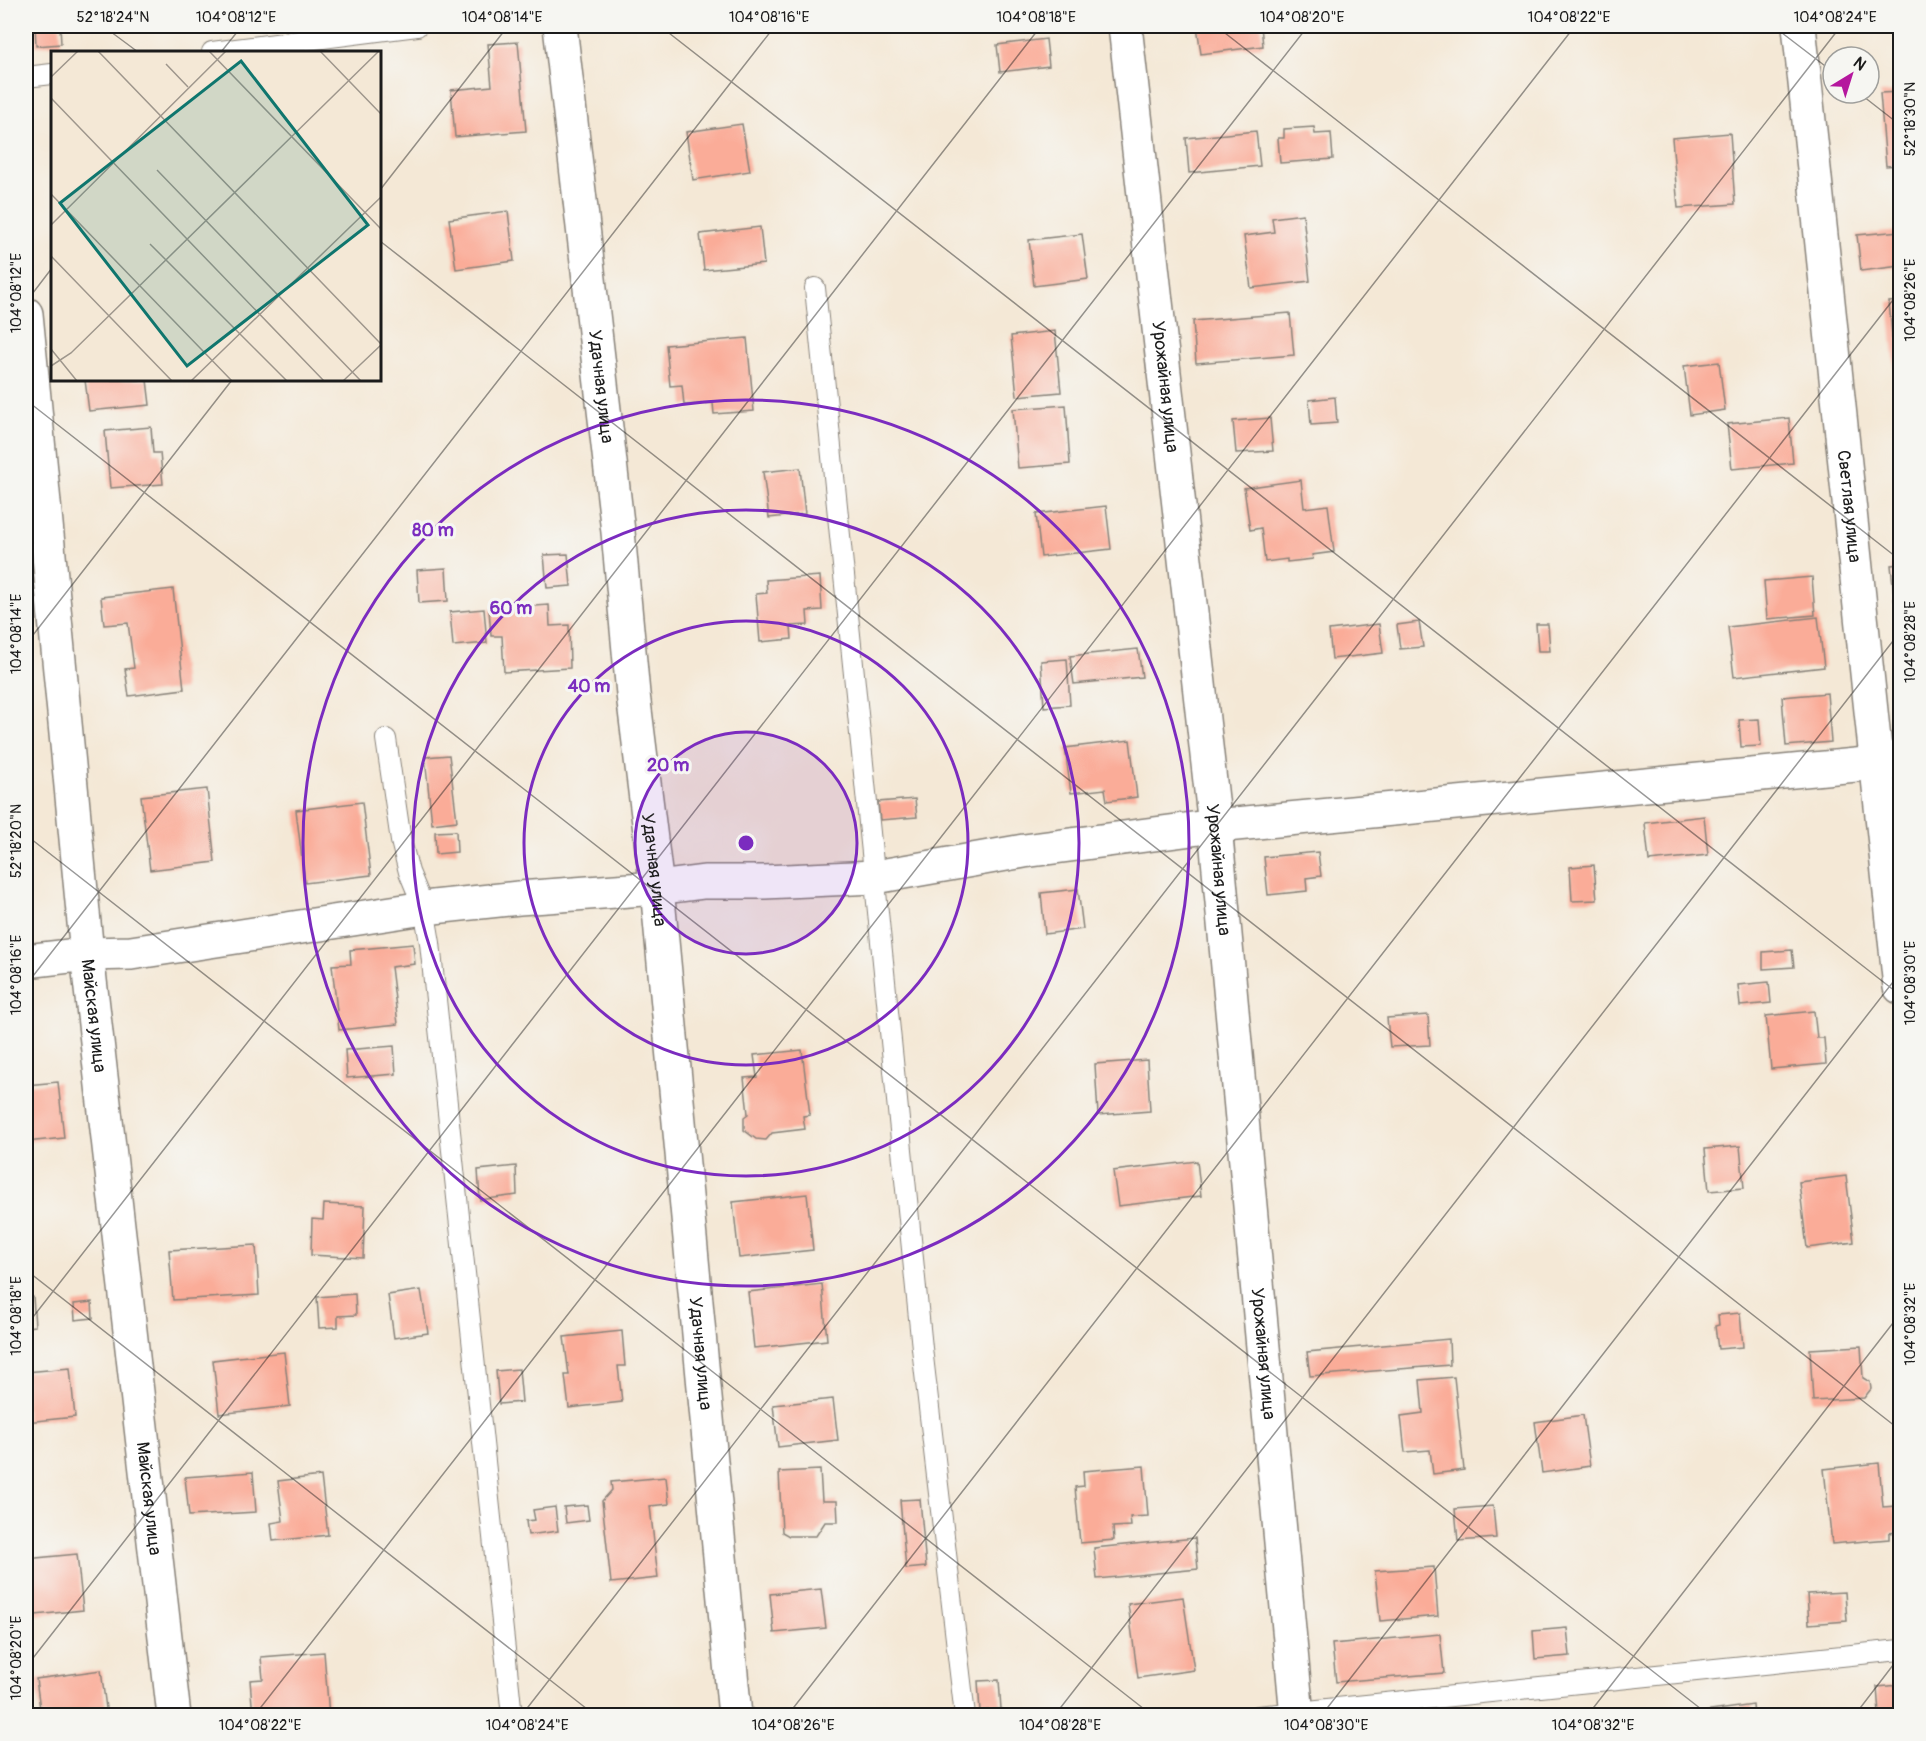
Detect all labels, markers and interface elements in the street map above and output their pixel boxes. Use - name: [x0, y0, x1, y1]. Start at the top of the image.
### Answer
- text: 52°18'24"N: [77, 8, 149, 27]
- text: 104°08'12"E: [196, 8, 276, 27]
- text: 104°08'14"E: [462, 8, 542, 27]
- text: 104°08'16"E: [729, 8, 810, 27]
- text: 104°08'18"E: [996, 8, 1076, 27]
- text: 104°08'20"E: [1260, 8, 1345, 27]
- text: 104°08'22"E: [1528, 8, 1611, 27]
- text: 104°08'24"E: [1793, 8, 1877, 27]
- north arrow: [1821, 45, 1881, 105]
- inset map: [51, 51, 381, 381]
- text: N: [1849, 53, 1870, 75]
- text: 52°18'30"N: [1901, 82, 1920, 156]
- text: 104°08'12"E: [7, 253, 26, 333]
- text: 104°08'26"E: [1901, 258, 1920, 342]
- street label: Урожайная улица: [1146, 320, 1184, 454]
- street label: Удачная улица: [583, 329, 619, 444]
- street label: Светлая улица: [1832, 449, 1866, 564]
- text: 80 m: [412, 519, 454, 542]
- text: 104°08'14"E: [7, 594, 26, 674]
- text: 60 m: [490, 597, 532, 620]
- text: 104°08'28"E: [1901, 601, 1920, 683]
- text: 40 m: [568, 675, 610, 698]
- text: 20 m: [647, 754, 689, 777]
- street label: Урожайная улица: [1201, 803, 1236, 937]
- text: 52°18'20"N: [7, 804, 26, 878]
- street label: Удачная улица: [636, 812, 672, 927]
- centre of rings: [736, 833, 756, 853]
- text: 104°08'16"E: [7, 934, 26, 1015]
- text: 104°08'30"E: [1901, 940, 1920, 1025]
- street label: Майская улица: [76, 958, 111, 1074]
- text: 104°08'18"E: [7, 1276, 26, 1356]
- text: 104°08'32"E: [1901, 1282, 1920, 1365]
- street label: Урожайная улица: [1246, 1287, 1281, 1421]
- street label: Удачная улица: [684, 1296, 717, 1411]
- street label: Майская улица: [131, 1441, 167, 1557]
- text: 104°08'20"E: [7, 1615, 26, 1700]
- text: 104°08'22"E: [219, 1716, 302, 1735]
- text: 104°08'24"E: [485, 1716, 569, 1735]
- text: 104°08'26"E: [751, 1716, 835, 1735]
- text: 104°08'28"E: [1019, 1716, 1101, 1735]
- text: 104°08'30"E: [1284, 1716, 1369, 1735]
- text: 104°08'32"E: [1552, 1716, 1635, 1735]

